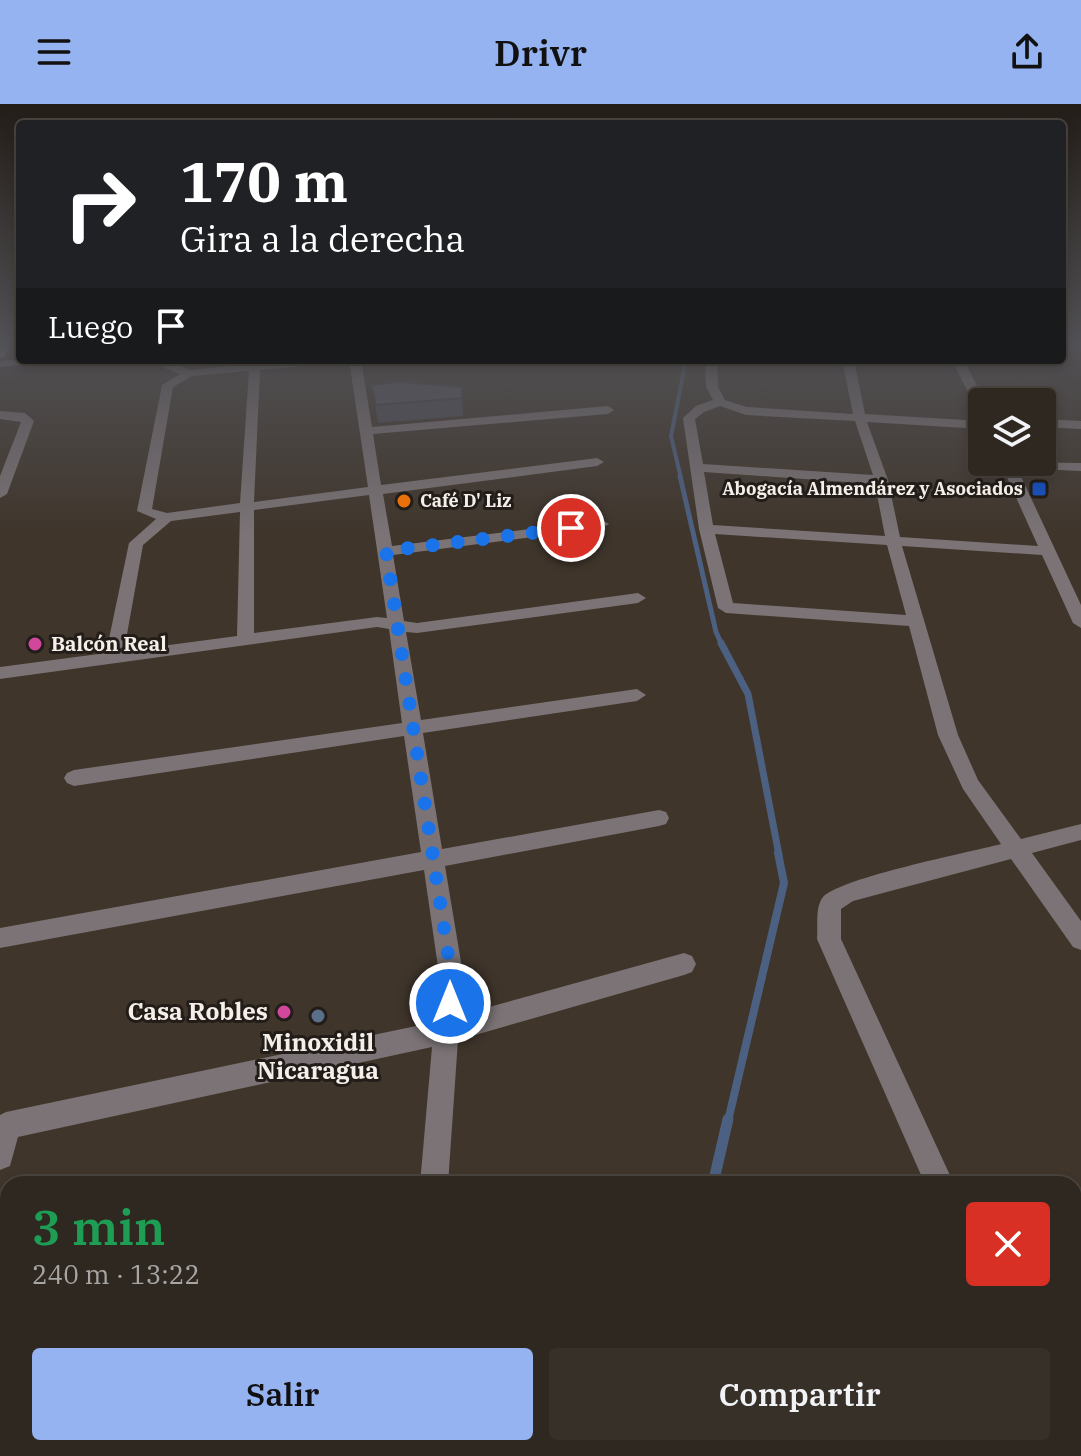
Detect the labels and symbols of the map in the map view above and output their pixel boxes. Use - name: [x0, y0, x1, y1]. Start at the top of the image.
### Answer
- place label: Abogacía Almendárez y Asociados: [722, 477, 1023, 500]
- marker: Abogacía Almendárez y Asociados: [1030, 480, 1048, 498]
- place label: Café D' Liz: [420, 489, 512, 512]
- marker: Café D' Liz: [395, 492, 413, 510]
- pin: [537, 494, 605, 562]
- place label: Balcón Real: [51, 630, 167, 657]
- marker: Balcón Real: [26, 635, 44, 653]
- position arrow: [408, 961, 492, 1045]
- place label: Casa Robles: [127, 995, 268, 1027]
- marker: Casa Robles: [275, 1003, 293, 1021]
- marker: Minoxidil Nicaragua: [309, 1007, 327, 1025]
- place label: Minoxidil Nicaragua: [257, 1026, 379, 1086]

